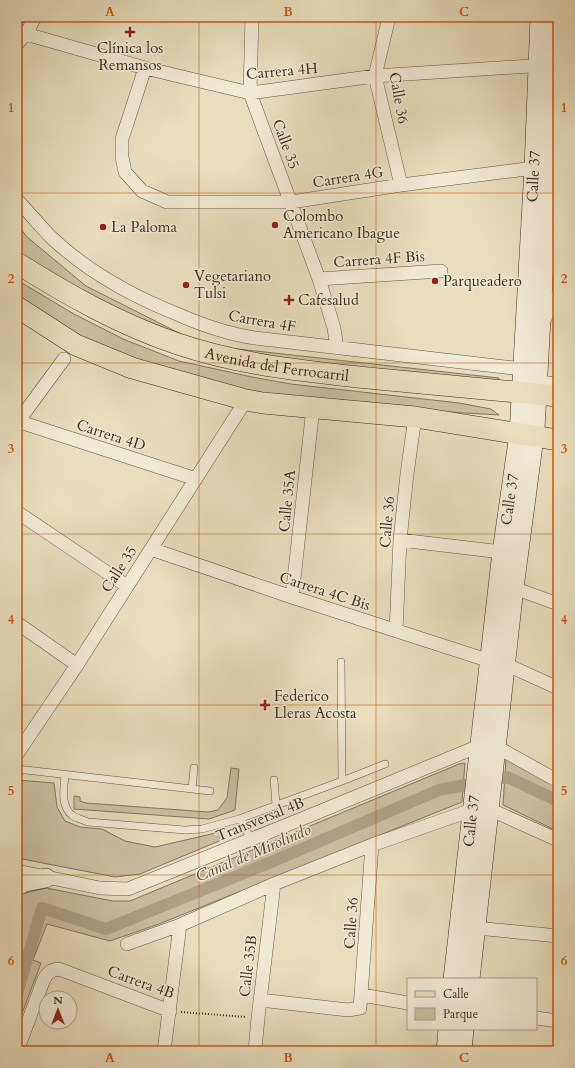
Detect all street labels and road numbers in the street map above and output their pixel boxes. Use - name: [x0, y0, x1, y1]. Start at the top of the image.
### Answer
- street label: Carrera 4H: [245, 58, 319, 84]
- street label: Calle 36: [385, 71, 413, 126]
- street label: Calle 35: [268, 116, 304, 172]
- street label: Calle 37: [522, 150, 545, 203]
- street label: Carrera 4G: [311, 162, 385, 192]
- street label: Carrera 4F Bis: [333, 246, 425, 272]
- street label: Carrera 4F: [227, 305, 297, 337]
- street label: Avenida del Ferrocarril: [203, 343, 350, 386]
- street label: Carrera 4D: [74, 414, 148, 456]
- street label: Calle 35A: [274, 469, 300, 533]
- street label: Calle 37: [496, 472, 523, 526]
- street label: Calle 36: [375, 495, 399, 549]
- street label: Calle 35: [97, 542, 141, 596]
- street label: Carrera 4C Bis: [277, 567, 373, 615]
- street label: Transversal 4B: [213, 792, 307, 846]
- street label: Calle 37: [458, 794, 484, 848]
- street label: Calle 36: [339, 896, 363, 950]
- street label: Calle 35B: [234, 934, 262, 998]
- street label: Carrera 4B: [105, 961, 177, 1003]

